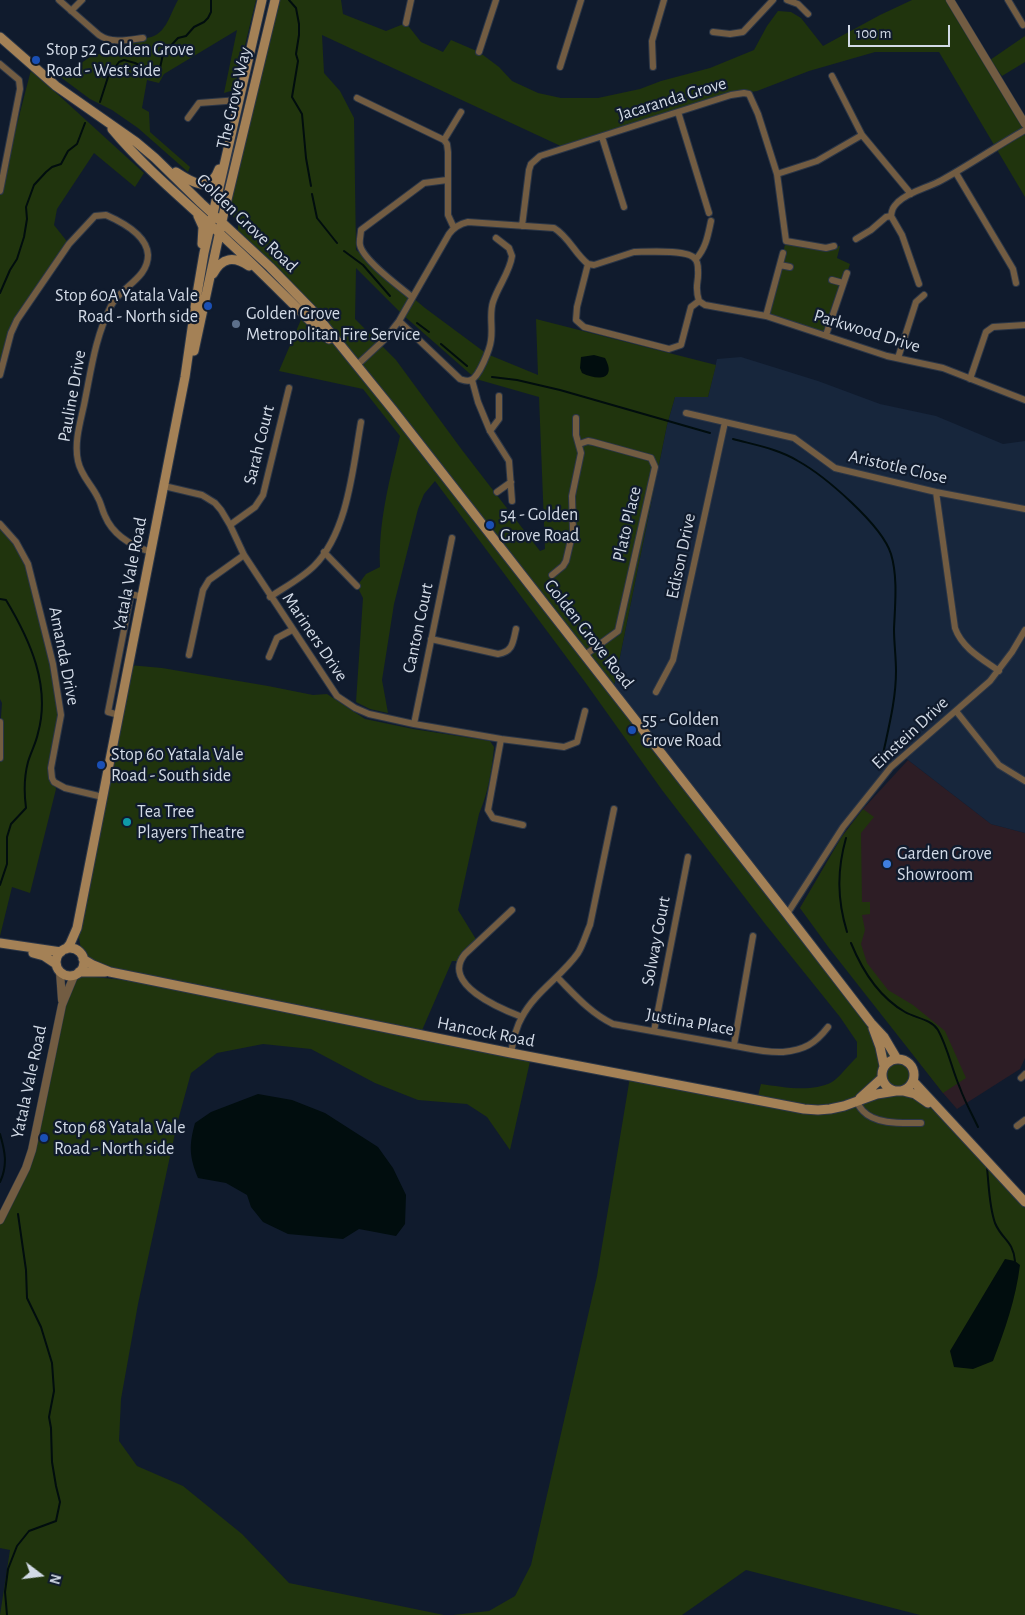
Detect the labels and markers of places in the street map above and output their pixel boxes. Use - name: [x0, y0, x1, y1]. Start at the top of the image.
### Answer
- place label: Stop 52 Golden Grove Road - West side: [46, 39, 194, 82]
- marker: Stop 52 Golden Grove Road - West side: [30, 54, 42, 66]
- place label: Stop 60A Yatala Vale Road - North side: [55, 285, 198, 328]
- marker: Stop 60A Yatala Vale Road - North side: [202, 300, 214, 312]
- place label: Golden Grove Metropolitan Fire Service: [246, 303, 420, 346]
- marker: Golden Grove Metropolitan Fire Service: [230, 318, 242, 330]
- place label: 54 - Golden Grove Road: [500, 504, 579, 546]
- marker: 54 - Golden Grove Road: [484, 519, 496, 531]
- place label: 55 - Golden Grove Road: [642, 709, 721, 752]
- marker: 55 - Golden Grove Road: [626, 724, 638, 736]
- place label: Stop 60 Yatala Vale Road - South side: [111, 744, 244, 786]
- marker: Stop 60 Yatala Vale Road - South side: [95, 759, 107, 771]
- place label: Tea Tree Players Theatre: [137, 801, 245, 844]
- marker: Tea Tree Players Theatre: [121, 816, 133, 828]
- place label: Garden Grove Showroom: [897, 843, 992, 886]
- marker: Garden Grove Showroom: [881, 858, 893, 870]
- place label: Stop 68 Yatala Vale Road - North side: [54, 1117, 186, 1160]
- marker: Stop 68 Yatala Vale Road - North side: [38, 1132, 50, 1144]

